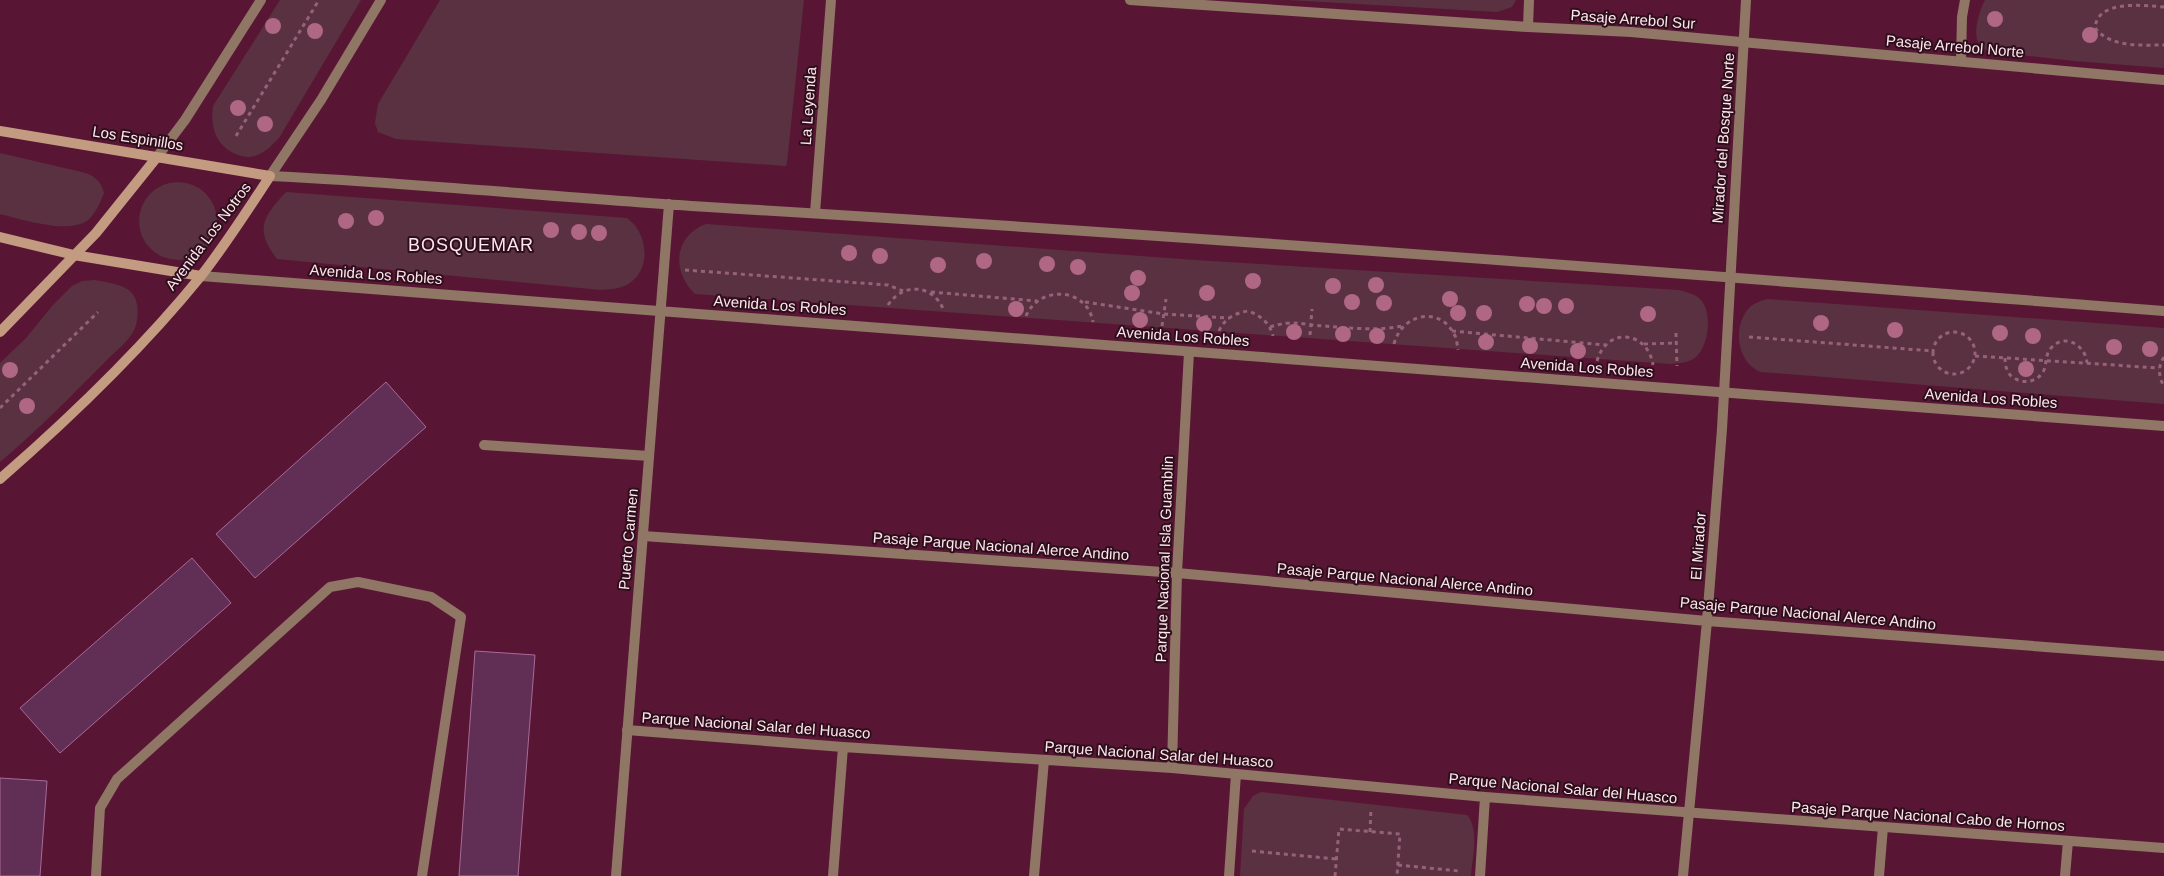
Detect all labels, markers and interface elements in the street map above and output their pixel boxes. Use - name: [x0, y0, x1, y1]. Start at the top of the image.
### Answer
- street label: Pasaje Arrebol Sur: [1570, 6, 1696, 32]
- street label: Pasaje Arrebol Norte: [1885, 32, 2025, 60]
- street label: Mirador del Bosque Norte: [1709, 52, 1737, 224]
- street label: La Leyenda: [797, 66, 819, 146]
- street label: Los Espinillos: [91, 122, 185, 154]
- street label: Avenida Los Notros: [162, 179, 254, 293]
- district label: BOSQUEMAR: [408, 235, 534, 255]
- street label: Avenida Los Robles: [309, 261, 443, 287]
- street label: Avenida Los Robles: [713, 292, 847, 318]
- street label: Avenida Los Robles: [1116, 323, 1250, 349]
- street label: Avenida Los Robles: [1520, 354, 1654, 380]
- street label: Avenida Los Robles: [1924, 385, 2058, 411]
- street label: Parque Nacional Isla Guamblin: [1152, 455, 1176, 663]
- street label: Puerto Carmen: [615, 488, 641, 590]
- street label: El Mirador: [1687, 511, 1709, 581]
- street label: Pasaje Parque Nacional Alerce Andino: [872, 529, 1130, 563]
- street label: Pasaje Parque Nacional Alerce Andino: [1276, 559, 1534, 599]
- street label: Pasaje Parque Nacional Alerce Andino: [1679, 593, 1937, 633]
- street label: Parque Nacional Salar del Huasco: [641, 709, 871, 741]
- street label: Parque Nacional Salar del Huasco: [1044, 738, 1274, 770]
- street label: Parque Nacional Salar del Huasco: [1448, 770, 1678, 806]
- street label: Pasaje Parque Nacional Cabo de Hornos: [1791, 798, 2065, 834]

